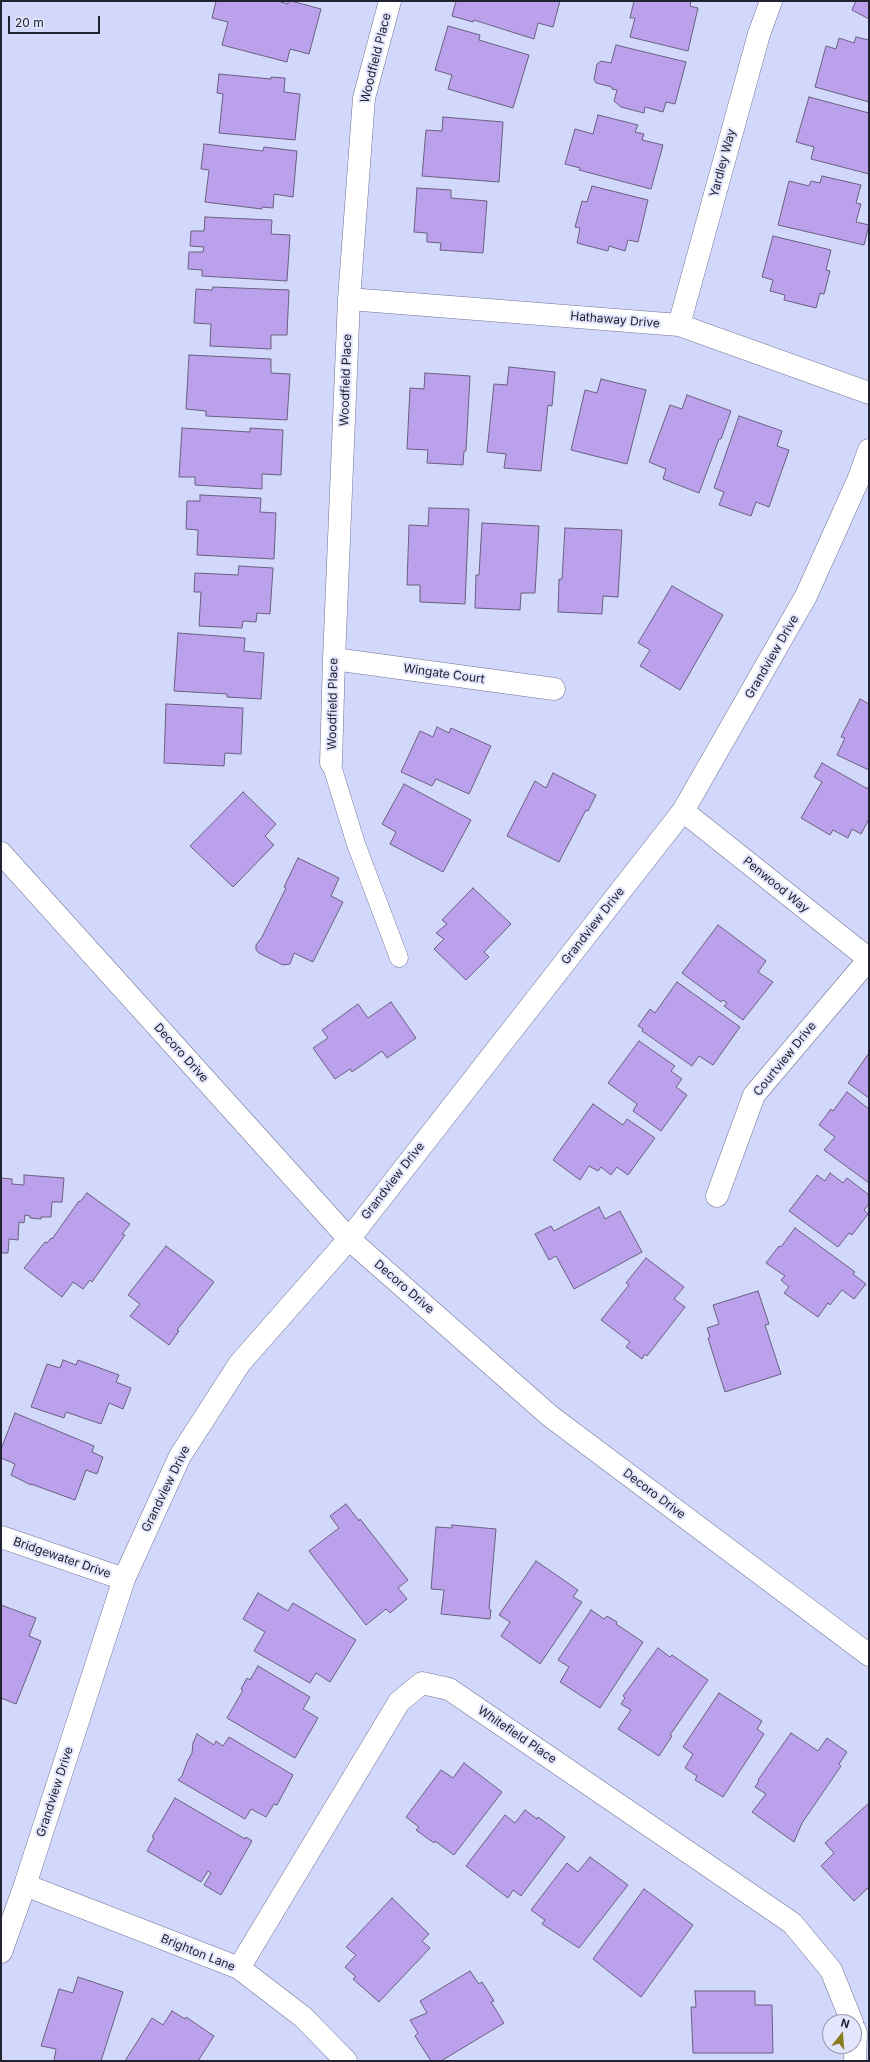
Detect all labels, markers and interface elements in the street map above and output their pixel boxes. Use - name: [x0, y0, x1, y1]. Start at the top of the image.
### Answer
- scale bar: [10, 8, 102, 34]
- street label: Woodfield Place: [358, 12, 394, 104]
- text: 20 m: [15, 15, 44, 30]
- street label: Yardley Way: [707, 127, 739, 199]
- street label: Hathaway Drive: [570, 309, 660, 331]
- street label: Woodfield Place: [337, 334, 355, 426]
- street label: Grandview Drive: [742, 613, 802, 701]
- street label: Woodfield Place: [325, 658, 341, 750]
- street label: Wingate Court: [403, 661, 485, 687]
- street label: Penwood Way: [740, 854, 812, 916]
- street label: Grandview Drive: [558, 884, 628, 968]
- street label: Courtview Drive: [751, 1019, 819, 1099]
- street label: Decoro Drive: [151, 1021, 211, 1085]
- street label: Grandview Drive: [358, 1139, 428, 1223]
- street label: Decoro Drive: [371, 1257, 437, 1317]
- street label: Grandview Drive: [139, 1444, 193, 1534]
- street label: Decoro Drive: [620, 1466, 688, 1522]
- street label: Bridgewater Drive: [11, 1535, 113, 1581]
- street label: Whitefield Place: [475, 1703, 559, 1767]
- street label: Grandview Drive: [34, 1745, 76, 1839]
- street label: Brighton Lane: [159, 1932, 237, 1974]
- north arrow: [822, 2014, 862, 2054]
- text: N: [839, 2016, 851, 2031]

